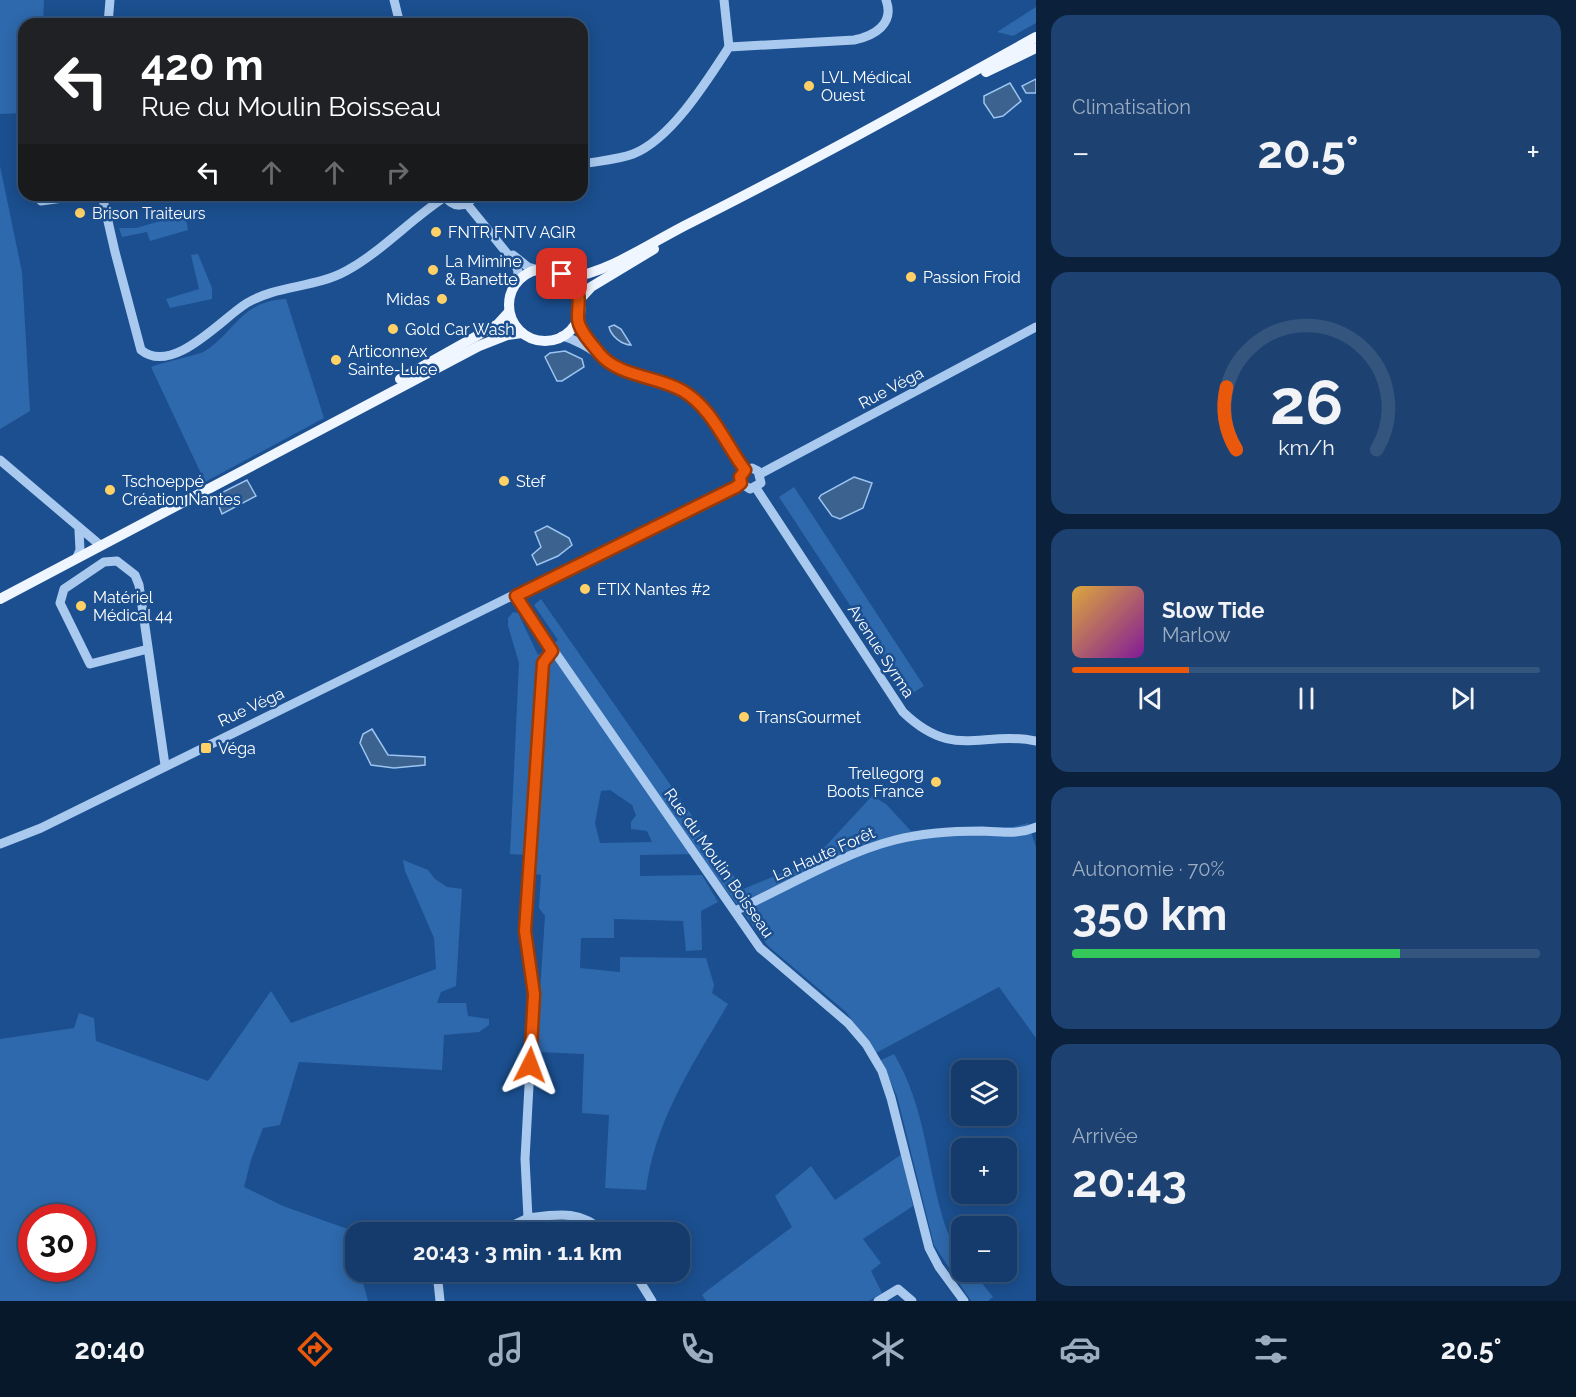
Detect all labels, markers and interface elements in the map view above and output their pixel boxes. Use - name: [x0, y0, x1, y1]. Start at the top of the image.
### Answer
- text: 420 m: [141, 41, 264, 90]
- icon: left: [42, 42, 120, 120]
- place label: LVL Médical Ouest: [821, 68, 912, 105]
- marker: LVL Médical Ouest: [802, 79, 816, 93]
- text: Rue du Moulin Boisseau: [141, 91, 441, 122]
- text: Climatisation: [1072, 95, 1191, 119]
- text: 20.5°: [1258, 126, 1358, 179]
- text: −: [1072, 133, 1090, 172]
- text: +: [1526, 133, 1540, 172]
- icon: left: [192, 156, 225, 189]
- icon: ahead: [255, 156, 288, 189]
- icon: ahead: [318, 156, 351, 189]
- icon: right: [381, 156, 414, 189]
- place label: Brison Traiteurs: [92, 204, 206, 223]
- marker: Brison Traiteurs: [73, 206, 87, 220]
- place label: FNTR FNTV AGIR: [448, 223, 576, 242]
- marker: FNTR FNTV AGIR: [429, 225, 443, 239]
- pin: [536, 248, 587, 299]
- place label: La Mimine & Banette: [445, 252, 522, 289]
- icon: arrive: [545, 257, 578, 290]
- marker: La Mimine & Banette: [426, 263, 440, 277]
- place label: Passion Froid: [923, 268, 1021, 287]
- marker: Passion Froid: [904, 270, 918, 284]
- place label: Midas: [386, 290, 430, 309]
- marker: Midas: [435, 292, 449, 306]
- place label: Gold Car Wash: [405, 320, 515, 339]
- marker: Gold Car Wash: [386, 322, 400, 336]
- place label: Articonnex Sainte-Luce: [348, 342, 437, 379]
- marker: Articonnex Sainte-Luce: [329, 353, 343, 367]
- street label: Rue Véga: [855, 363, 927, 413]
- text: 26: [1269, 365, 1343, 439]
- text: km/h: [1278, 436, 1334, 461]
- place label: Tschoeppé Création Nantes: [122, 472, 241, 509]
- place label: Stef: [516, 472, 546, 491]
- marker: Stef: [497, 474, 511, 488]
- marker: Tschoeppé Création Nantes: [103, 483, 117, 497]
- place label: ETIX Nantes #2: [597, 580, 710, 599]
- marker: ETIX Nantes #2: [578, 582, 592, 596]
- place label: Matériel Médical 44: [93, 588, 173, 625]
- text: Slow Tide: [1162, 597, 1264, 623]
- marker: Matériel Médical 44: [74, 599, 88, 613]
- street label: Avenue Syrma: [844, 601, 918, 701]
- text: Marlow: [1162, 623, 1231, 647]
- icon: previous: [1134, 682, 1167, 715]
- icon: pause: [1290, 682, 1323, 715]
- icon: next: [1446, 682, 1479, 715]
- street label: Rue Véga: [215, 683, 287, 731]
- place label: TransGourmet: [756, 708, 862, 727]
- marker: TransGourmet: [737, 710, 751, 724]
- place label: Véga: [218, 739, 256, 758]
- marker: Véga: [199, 741, 213, 755]
- place label: Trellegorg Boots France: [827, 764, 924, 801]
- marker: Trellegorg Boots France: [929, 775, 943, 789]
- street label: Rue du Moulin Boisseau: [660, 785, 778, 941]
- street label: La Haute Forêt: [770, 823, 878, 885]
- text: Autonomie · 70%: [1072, 857, 1225, 881]
- text: 350 km: [1072, 888, 1227, 941]
- position arrow: [498, 1033, 562, 1097]
- map controls: [951, 1060, 1017, 1282]
- button: layers: [951, 1060, 1017, 1126]
- text: Arrivée: [1072, 1124, 1138, 1148]
- button: +: [951, 1138, 1017, 1204]
- text: 20:43: [1072, 1155, 1187, 1208]
- speed limit sign: 30: [18, 1204, 96, 1282]
- button: −: [951, 1216, 1017, 1282]
- text: 20:43 · 3 min · 1.1 km: [413, 1239, 622, 1265]
- icon: directions: [294, 1328, 336, 1370]
- icon: music: [485, 1328, 527, 1370]
- icon: phone: [676, 1328, 718, 1370]
- icon: climate: [867, 1328, 909, 1370]
- icon: car: [1059, 1328, 1101, 1370]
- icon: filters: [1250, 1328, 1292, 1370]
- text: 20:40: [75, 1334, 145, 1365]
- text: 20.5°: [1441, 1334, 1501, 1365]

